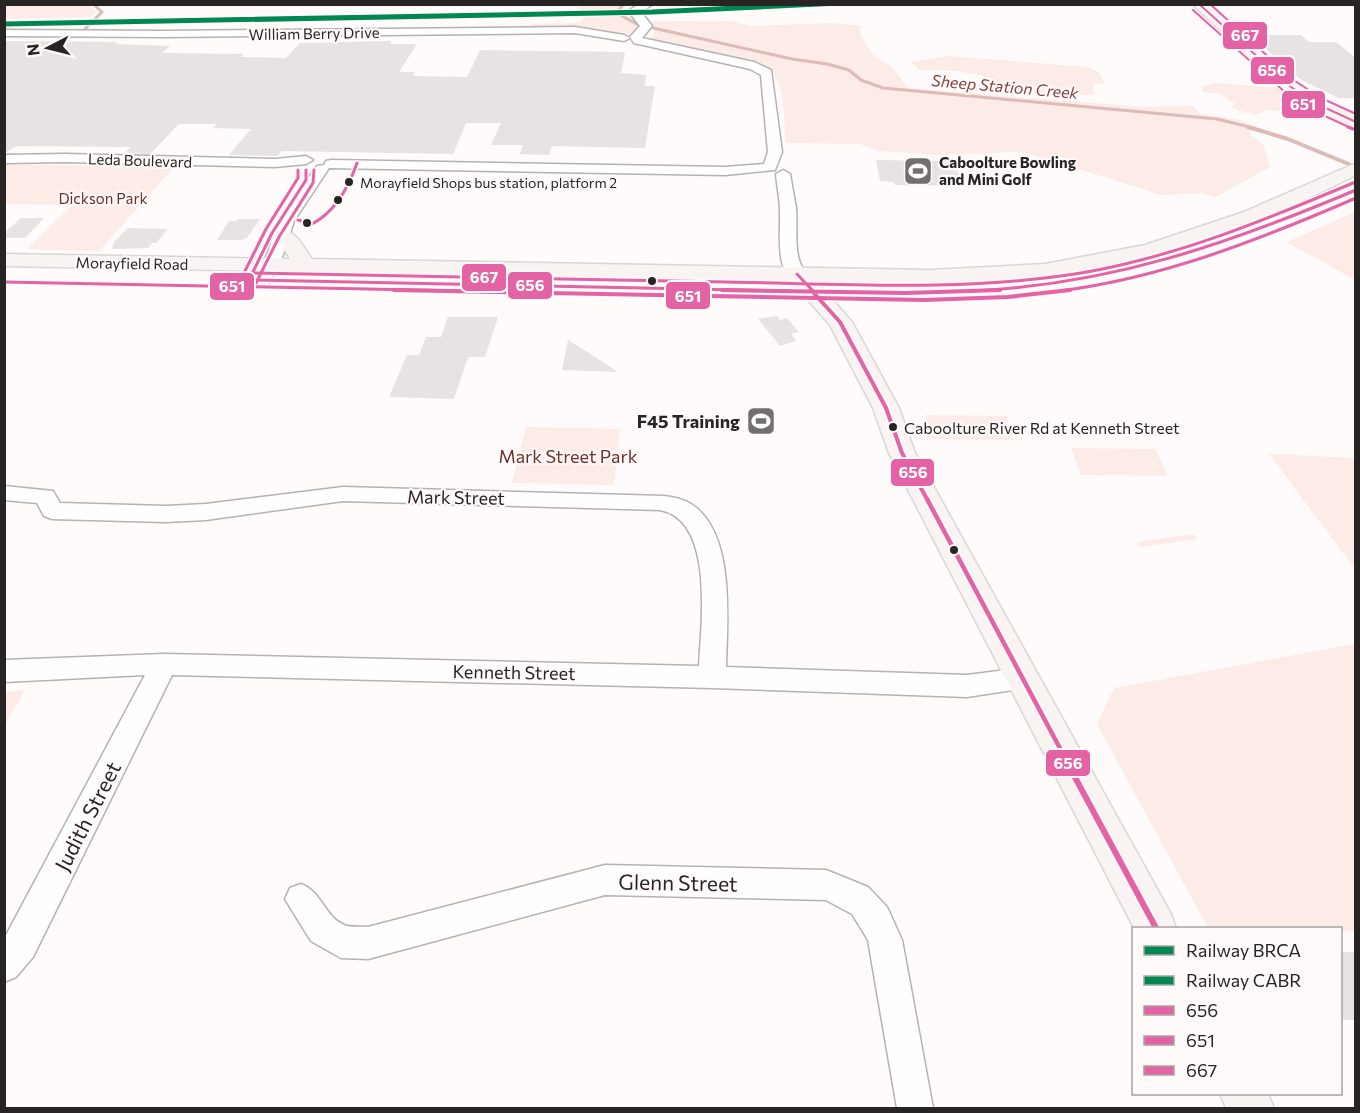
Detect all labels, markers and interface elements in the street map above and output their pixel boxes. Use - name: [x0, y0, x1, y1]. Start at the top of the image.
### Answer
- north arrow: [18, 18, 78, 78]
- line badge: 667: [1222, 21, 1268, 50]
- street label: William Berry Drive: [248, 23, 380, 43]
- text: 667: [1231, 25, 1259, 44]
- text: N: [22, 43, 43, 57]
- line badge: 656: [1250, 56, 1295, 85]
- text: 656: [1257, 60, 1287, 79]
- water label: Sheep Station Creek: [931, 70, 1079, 102]
- line badge: 651: [1281, 90, 1326, 119]
- text: 651: [1290, 94, 1316, 113]
- street label: Leda Boulevard: [88, 149, 192, 171]
- place label: Caboolture Bowling and Mini Golf: [939, 153, 1076, 188]
- sports icon: Caboolture Bowling and Mini Golf: [902, 155, 934, 187]
- place label: Morayfield Shops bus station, platform 2: [360, 174, 617, 191]
- marker: Morayfield Shops bus station, platform 2: [343, 176, 355, 188]
- park label: Dickson Park: [58, 189, 148, 207]
- unlabelled marker: [332, 194, 344, 206]
- unlabelled marker: [301, 217, 313, 229]
- street label: Morayfield Road: [76, 253, 188, 273]
- line badge: 667: [461, 263, 507, 292]
- text: 667: [470, 267, 498, 286]
- line badge: 656: [507, 271, 553, 300]
- line badge: 651: [209, 272, 255, 301]
- text: 656: [515, 275, 545, 294]
- unlabelled marker: [646, 275, 658, 287]
- text: 651: [219, 276, 245, 295]
- line badge: 651: [665, 281, 711, 310]
- text: 651: [675, 286, 701, 305]
- sports icon: F45 Training: [745, 405, 777, 437]
- place label: F45 Training: [637, 410, 740, 432]
- place label: Caboolture River Rd at Kenneth Street: [904, 418, 1180, 437]
- marker: Caboolture River Rd at Kenneth Street: [887, 421, 899, 433]
- park label: Mark Street Park: [499, 445, 638, 467]
- line badge: 656: [890, 458, 935, 487]
- text: 656: [898, 462, 928, 481]
- street label: Mark Street: [407, 485, 505, 509]
- unlabelled marker: [948, 544, 960, 556]
- street label: Kenneth Street: [452, 660, 576, 684]
- line badge: 656: [1045, 749, 1091, 777]
- text: 656: [1053, 753, 1083, 772]
- street label: Judith Street: [49, 757, 125, 875]
- street label: Glenn Street: [618, 868, 738, 896]
- legend: [1132, 927, 1342, 1095]
- text: Railway BRCA: [1186, 939, 1301, 961]
- text: Railway CABR: [1186, 969, 1301, 991]
- text: 656: [1186, 999, 1218, 1021]
- text: 651: [1186, 1029, 1215, 1051]
- text: 667: [1186, 1059, 1217, 1081]

